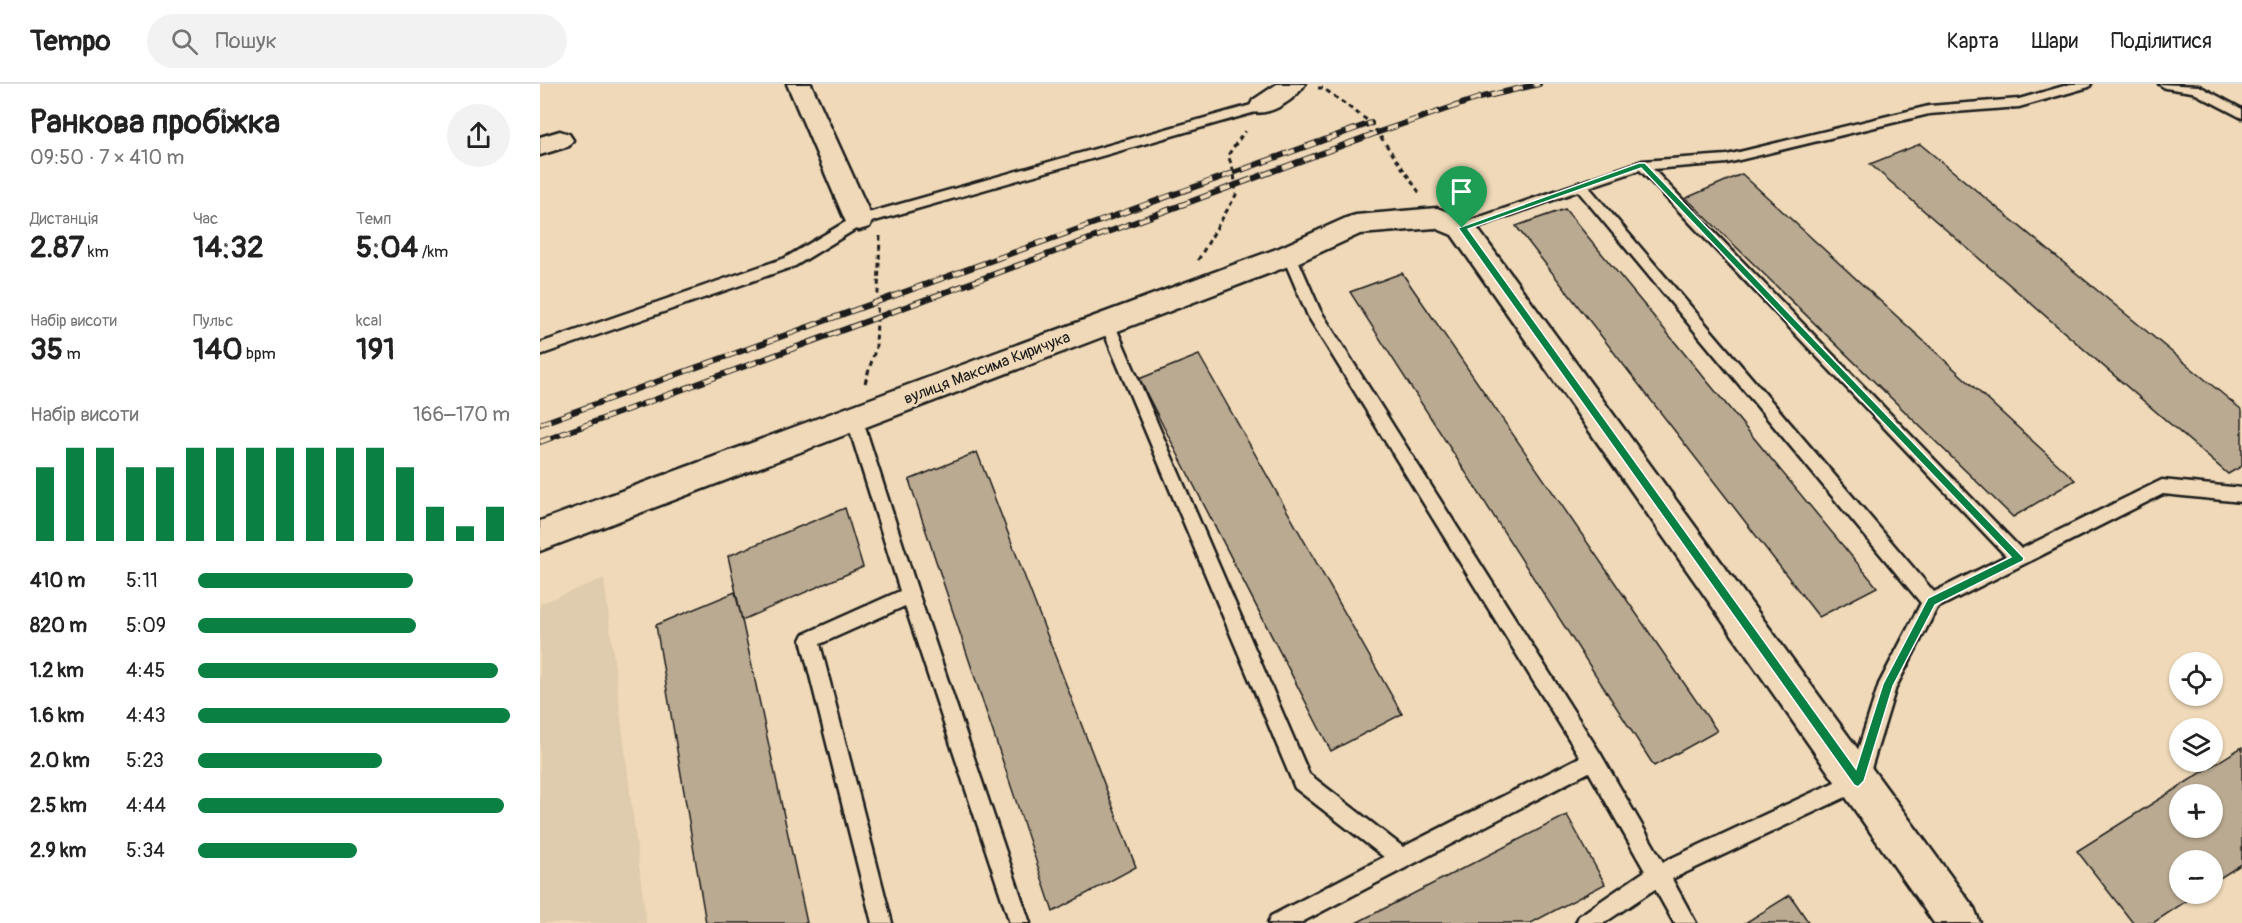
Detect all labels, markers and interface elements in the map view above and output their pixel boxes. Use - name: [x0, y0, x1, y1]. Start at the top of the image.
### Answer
- search box: [147, 14, 567, 68]
- text: Tempo: [30, 24, 111, 59]
- icon: search: [168, 25, 201, 58]
- text: Пошук: [216, 27, 277, 55]
- text: Карта: [1947, 28, 1999, 55]
- text: Шари: [2032, 28, 2078, 55]
- text: Поділитися: [2111, 28, 2212, 55]
- text: Ранкова пробіжка: [30, 102, 280, 143]
- button: share: [447, 104, 510, 167]
- text: 09:50 · 7 × 410 m: [30, 145, 184, 170]
- pin: [1436, 166, 1487, 228]
- icon: arrive: [1445, 175, 1478, 208]
- text: Дистанція: [30, 209, 98, 229]
- text: Час: [193, 209, 218, 229]
- text: Темп: [356, 209, 391, 229]
- text: 2.87: [30, 229, 84, 266]
- text: 14:32: [193, 229, 264, 266]
- text: 5:04: [356, 229, 418, 266]
- text: km: [84, 242, 109, 262]
- text: /km: [418, 242, 448, 262]
- text: Набір висоти: [30, 311, 117, 331]
- text: Пульс: [193, 311, 233, 331]
- text: kcal: [356, 311, 382, 331]
- street label: вулиця Максима Киричука: [901, 327, 1073, 409]
- text: 35: [30, 331, 63, 368]
- text: 140: [193, 331, 243, 368]
- text: 191: [356, 331, 395, 368]
- text: m: [63, 344, 81, 364]
- text: bpm: [243, 344, 276, 364]
- text: Набір висоти: [30, 402, 139, 427]
- text: 166–170 m: [413, 402, 510, 427]
- text: 410 m: [30, 568, 85, 593]
- text: 5:11: [126, 568, 158, 593]
- text: 820 m: [30, 613, 87, 638]
- text: 5:09: [126, 613, 166, 638]
- map controls: [2169, 652, 2223, 904]
- button: locate: [2169, 652, 2223, 706]
- text: 1.2 km: [30, 658, 84, 683]
- text: 4:45: [126, 658, 165, 683]
- text: 1.6 km: [30, 703, 84, 728]
- text: 4:43: [126, 703, 166, 728]
- button: layers: [2169, 718, 2223, 772]
- text: 2.0 km: [30, 748, 90, 773]
- text: 5:23: [126, 748, 164, 773]
- button: +: [2169, 784, 2223, 838]
- text: 2.5 km: [30, 793, 87, 818]
- text: 4:44: [126, 793, 166, 818]
- text: 2.9 km: [30, 838, 86, 863]
- text: 5:34: [126, 838, 165, 863]
- button: −: [2169, 850, 2223, 904]

